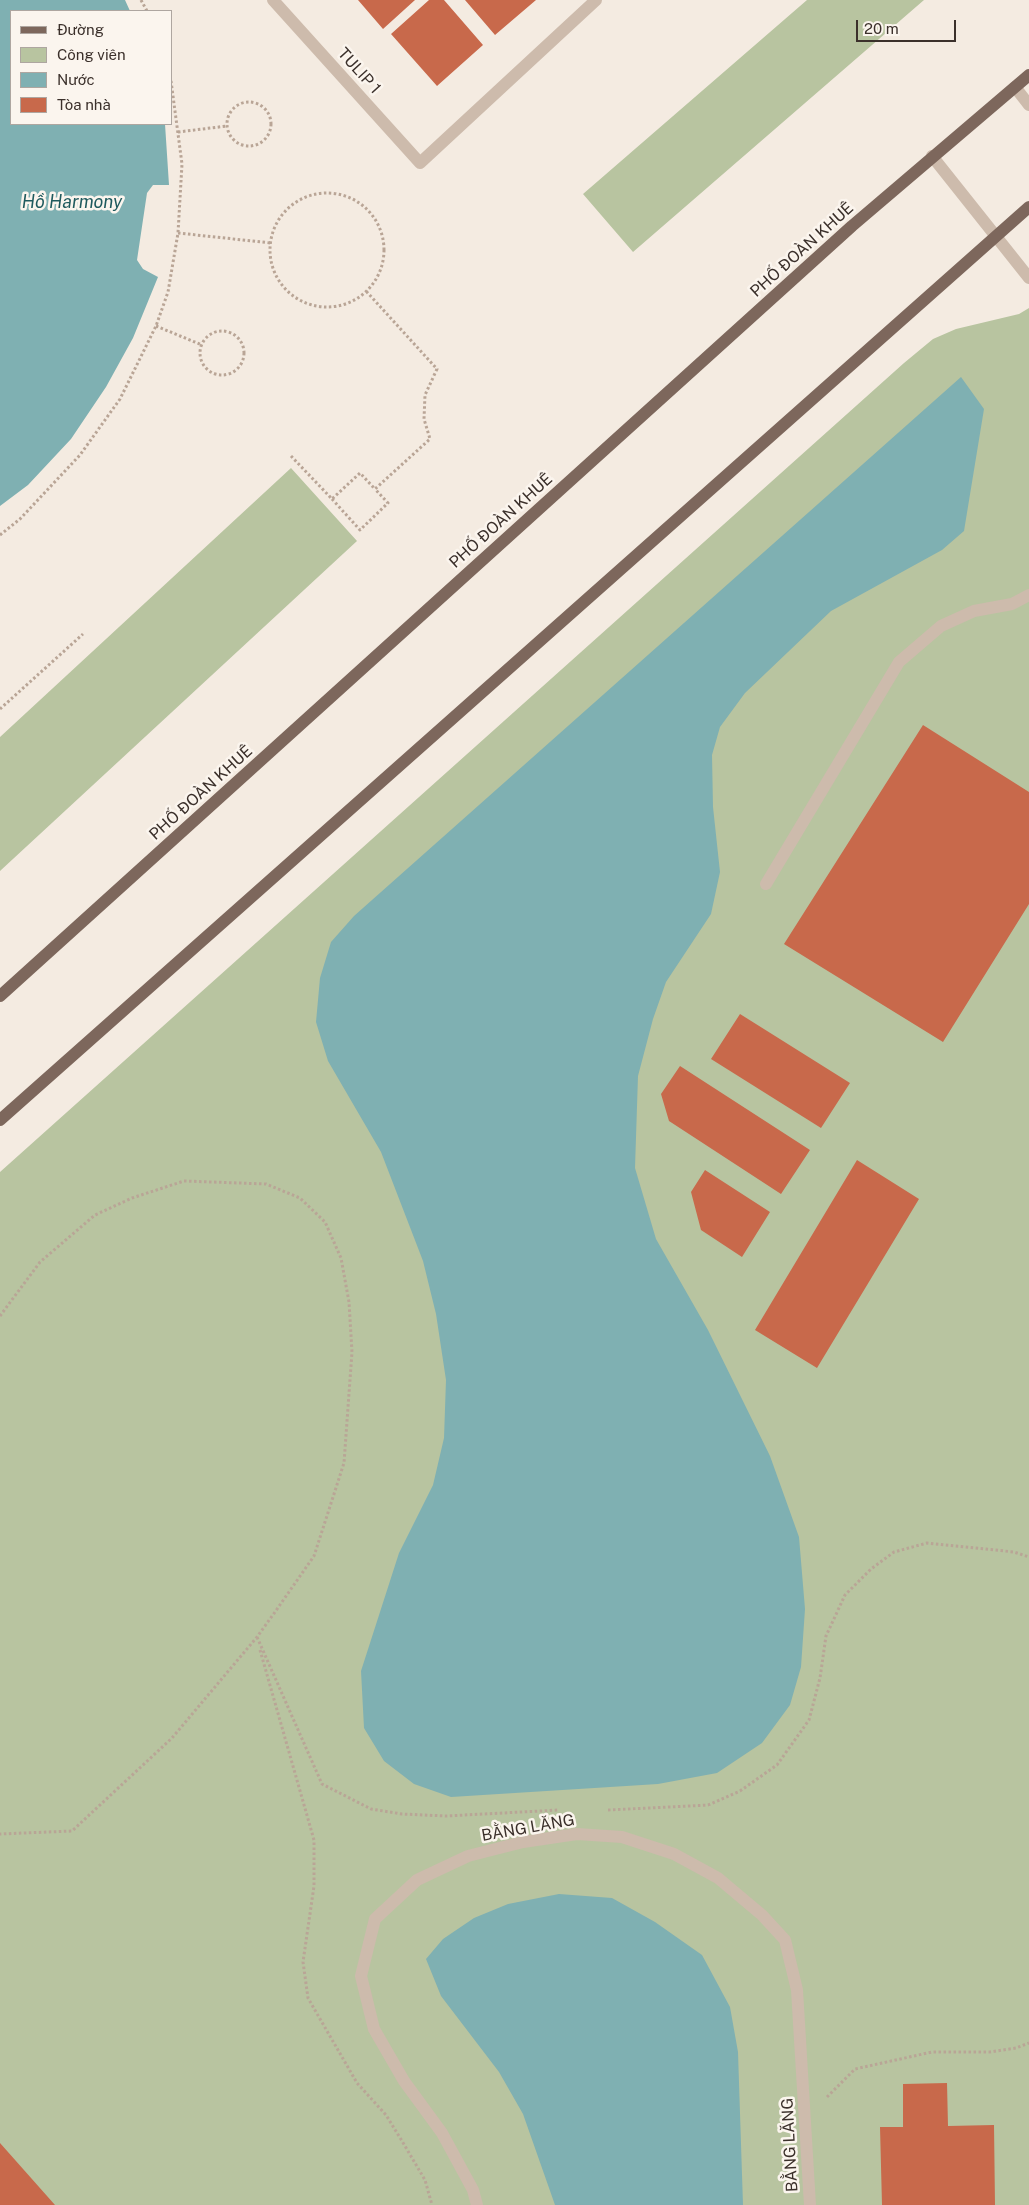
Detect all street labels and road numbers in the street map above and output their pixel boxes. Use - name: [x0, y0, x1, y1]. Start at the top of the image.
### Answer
- street label: TULIP 1: [333, 44, 385, 98]
- street label: PHỐ ĐOÀN KHUÊ: [746, 199, 858, 301]
- street label: PHỐ ĐOÀN KHUÊ: [445, 470, 557, 572]
- street label: PHỐ ĐOÀN KHUÊ: [145, 742, 257, 844]
- street label: BẰNG LĂNG: [480, 1810, 576, 1846]
- street label: BẰNG LĂNG: [778, 2097, 802, 2193]

